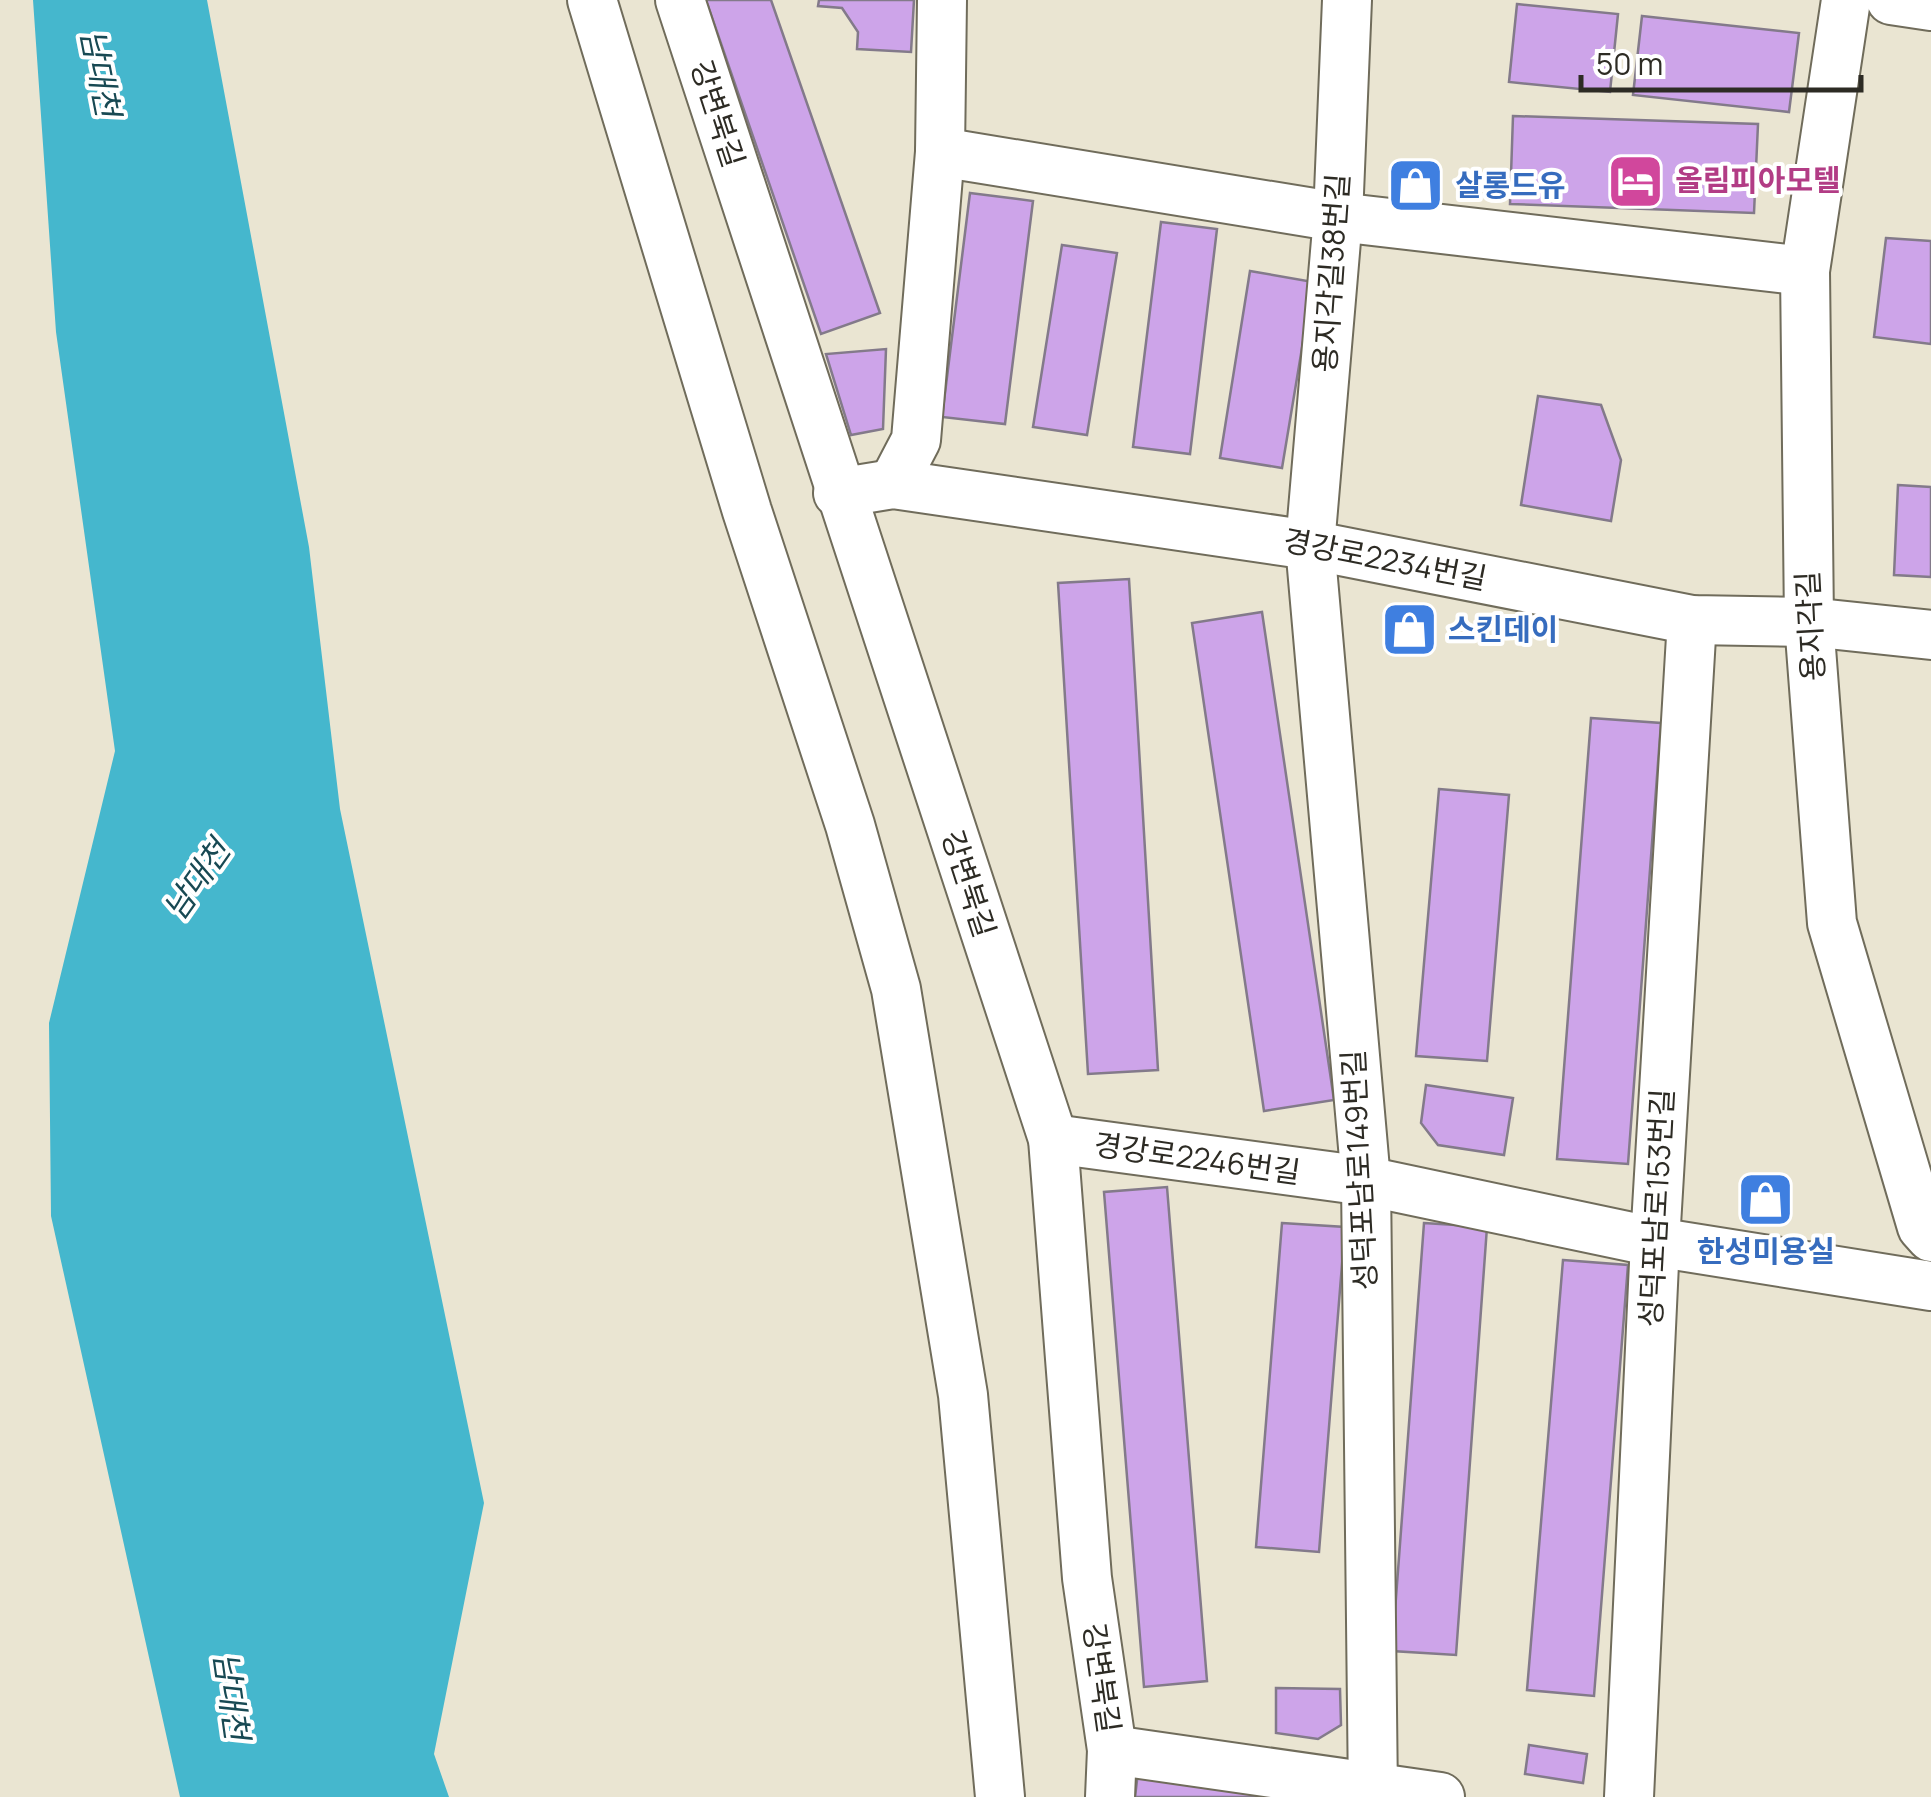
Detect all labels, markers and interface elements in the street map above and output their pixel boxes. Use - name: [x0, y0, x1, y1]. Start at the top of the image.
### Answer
- water label: 남대천: [71, 25, 132, 124]
- scale bar: [1581, 30, 1861, 92]
- text: 50 m: [1596, 43, 1663, 84]
- street label: 강변북길: [682, 55, 755, 172]
- hotel icon: 올림피아모텔: [1606, 151, 1666, 211]
- shop icon: 살롱드유: [1386, 156, 1446, 216]
- place label: 올림피아모텔: [1675, 159, 1841, 200]
- place label: 살롱드유: [1455, 164, 1565, 205]
- street label: 용지각길38번길: [1303, 172, 1358, 374]
- street label: 경강로2234번길: [1280, 519, 1491, 598]
- street label: 용지각길: [1786, 570, 1833, 682]
- shop icon: 스킨데이: [1379, 600, 1439, 660]
- place label: 스킨데이: [1448, 608, 1558, 649]
- street label: 강변북길: [933, 825, 1006, 942]
- water label: 남대천: [153, 828, 242, 928]
- street label: 성덕포남로149번길: [1332, 1049, 1385, 1291]
- street label: 성덕포남로153번길: [1629, 1088, 1682, 1328]
- street label: 경강로2246번길: [1091, 1123, 1303, 1192]
- shop icon: 한성미용실: [1736, 1169, 1796, 1229]
- place label: 한성미용실: [1697, 1230, 1835, 1271]
- street label: 강변북길: [1075, 1620, 1130, 1735]
- water label: 남대천: [204, 1649, 260, 1746]

